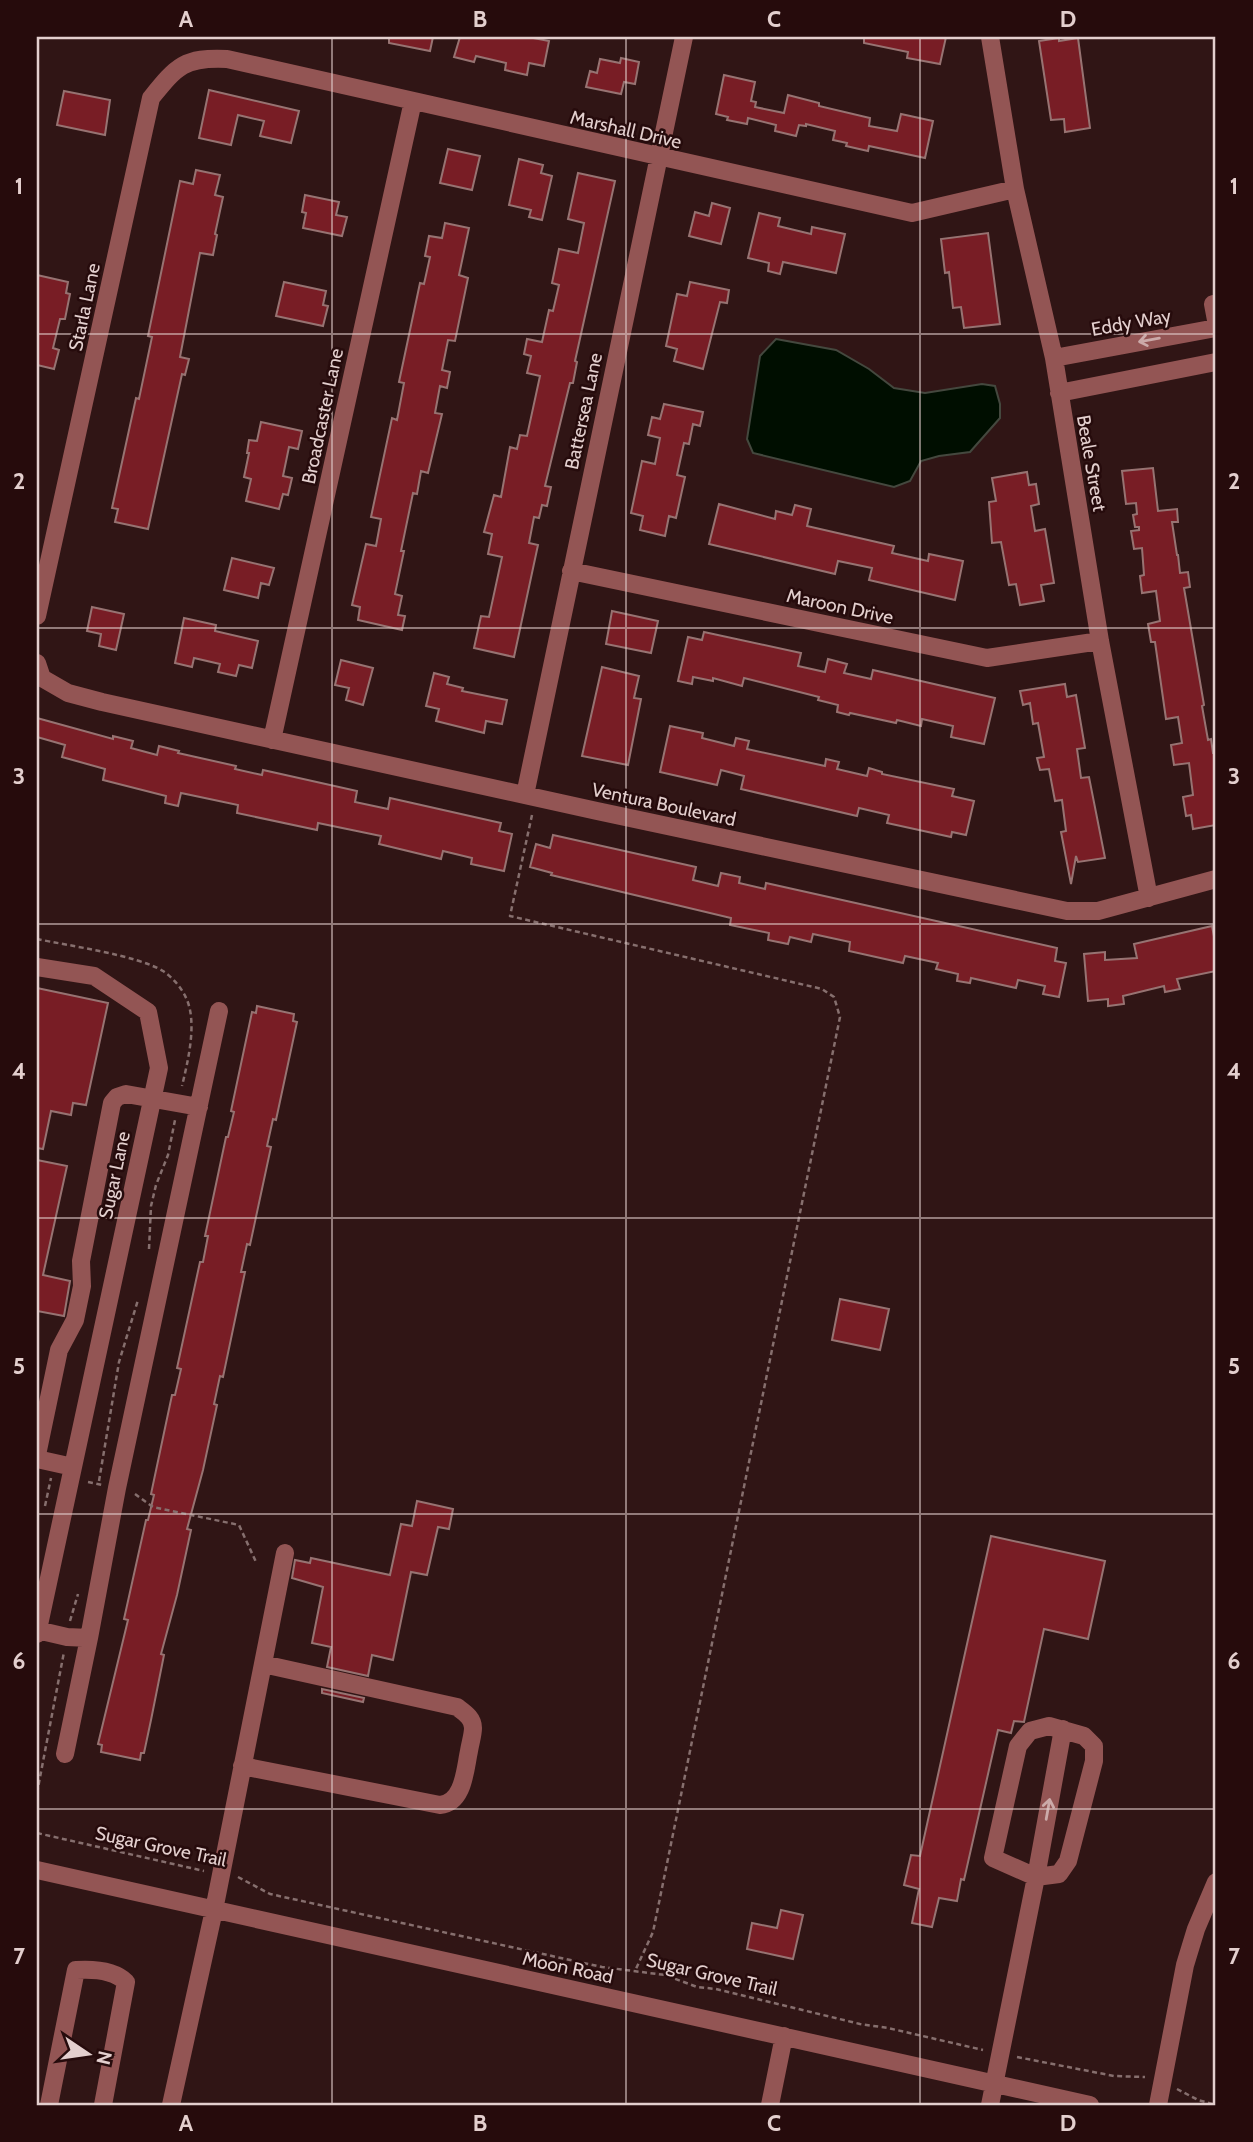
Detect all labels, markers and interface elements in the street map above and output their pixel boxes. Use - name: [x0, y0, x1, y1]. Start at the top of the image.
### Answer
- text: A: [179, 5, 194, 33]
- text: B: [473, 5, 487, 33]
- text: C: [767, 5, 781, 33]
- text: D: [1060, 5, 1076, 33]
- street label: Marshall Drive: [568, 106, 684, 154]
- text: 1: [15, 172, 23, 200]
- text: 1: [1230, 172, 1238, 200]
- street label: Starla Lane: [64, 261, 105, 353]
- street label: Eddy Way: [1089, 304, 1173, 341]
- one-way arrow: [1138, 334, 1161, 348]
- street label: Broadcaster Lane: [297, 346, 348, 486]
- street label: Battersea Lane: [560, 350, 607, 472]
- street label: Beale Street: [1072, 413, 1111, 514]
- text: 2: [13, 467, 25, 495]
- text: 2: [1228, 467, 1240, 495]
- street label: Maroon Drive: [784, 584, 896, 629]
- text: 3: [13, 762, 25, 790]
- text: 3: [1228, 762, 1240, 790]
- street label: Ventura Boulevard: [590, 778, 738, 831]
- text: 4: [12, 1057, 26, 1085]
- text: 4: [1227, 1057, 1241, 1085]
- street label: Sugar Lane: [94, 1129, 135, 1221]
- text: 5: [13, 1352, 25, 1380]
- text: 5: [1228, 1352, 1240, 1380]
- text: 6: [13, 1647, 25, 1675]
- text: 6: [1228, 1647, 1240, 1675]
- one-way arrow: [1042, 1798, 1056, 1821]
- street label: Sugar Grove Trail: [93, 1821, 229, 1872]
- text: 7: [13, 1942, 25, 1970]
- text: 7: [1228, 1942, 1240, 1970]
- street label: Moon Road: [520, 1947, 615, 1988]
- street label: Sugar Grove Trail: [644, 1948, 780, 2001]
- north arrow: [52, 2020, 122, 2090]
- text: N: [91, 2049, 117, 2067]
- text: A: [179, 2109, 194, 2137]
- text: B: [473, 2109, 487, 2137]
- text: C: [767, 2109, 781, 2137]
- text: D: [1060, 2109, 1076, 2137]

